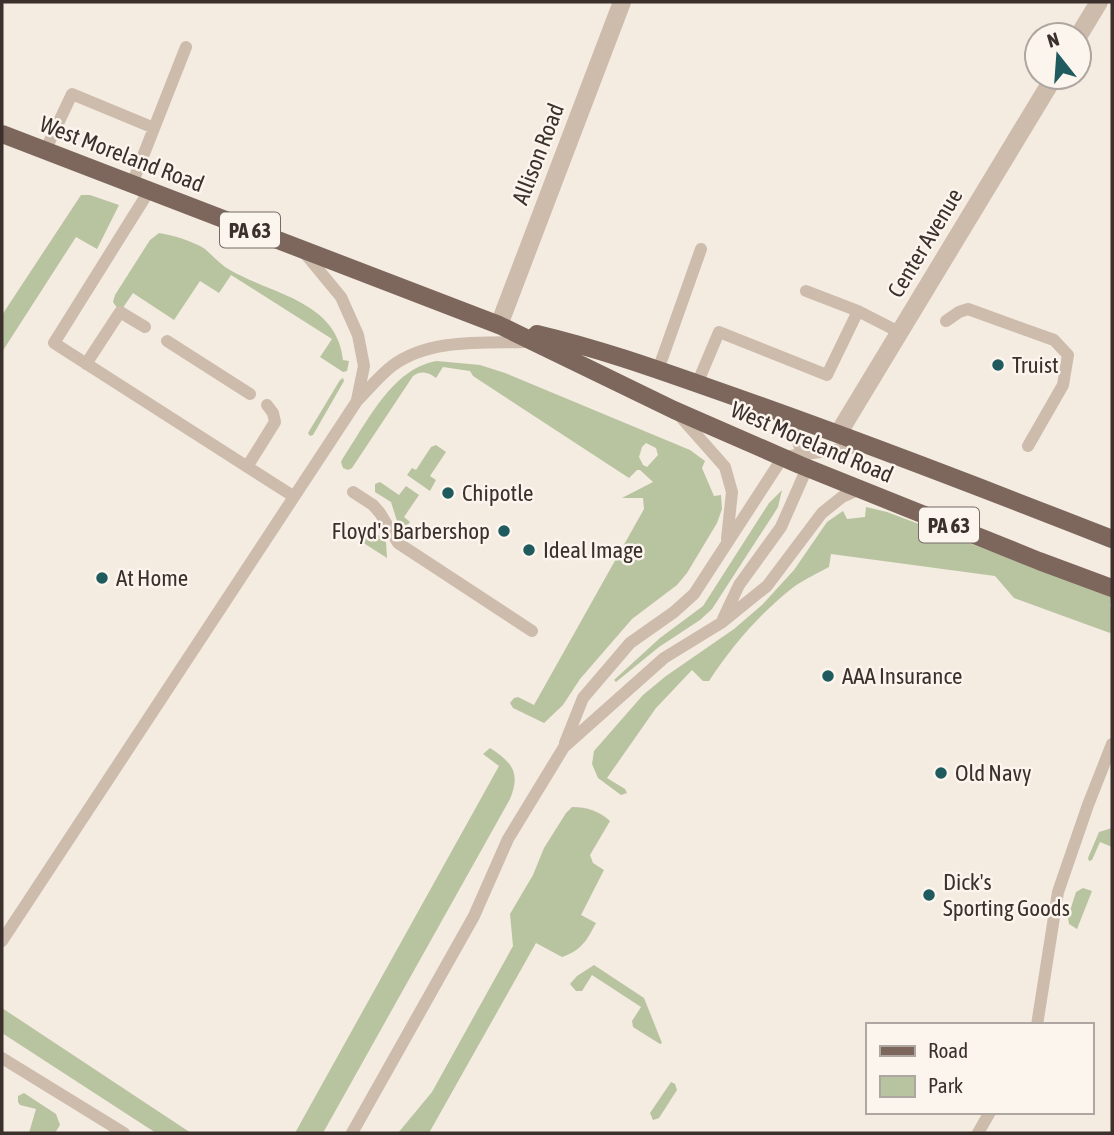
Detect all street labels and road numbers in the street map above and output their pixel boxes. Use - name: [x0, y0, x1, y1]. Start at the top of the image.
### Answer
- street label: Allison Road: [507, 100, 569, 208]
- street label: West Moreland Road: [36, 111, 208, 197]
- street label: Center Avenue: [882, 184, 968, 302]
- road number: PA 63: [220, 212, 280, 247]
- street label: West Moreland Road: [727, 396, 897, 488]
- road number: PA 63: [919, 508, 979, 542]

